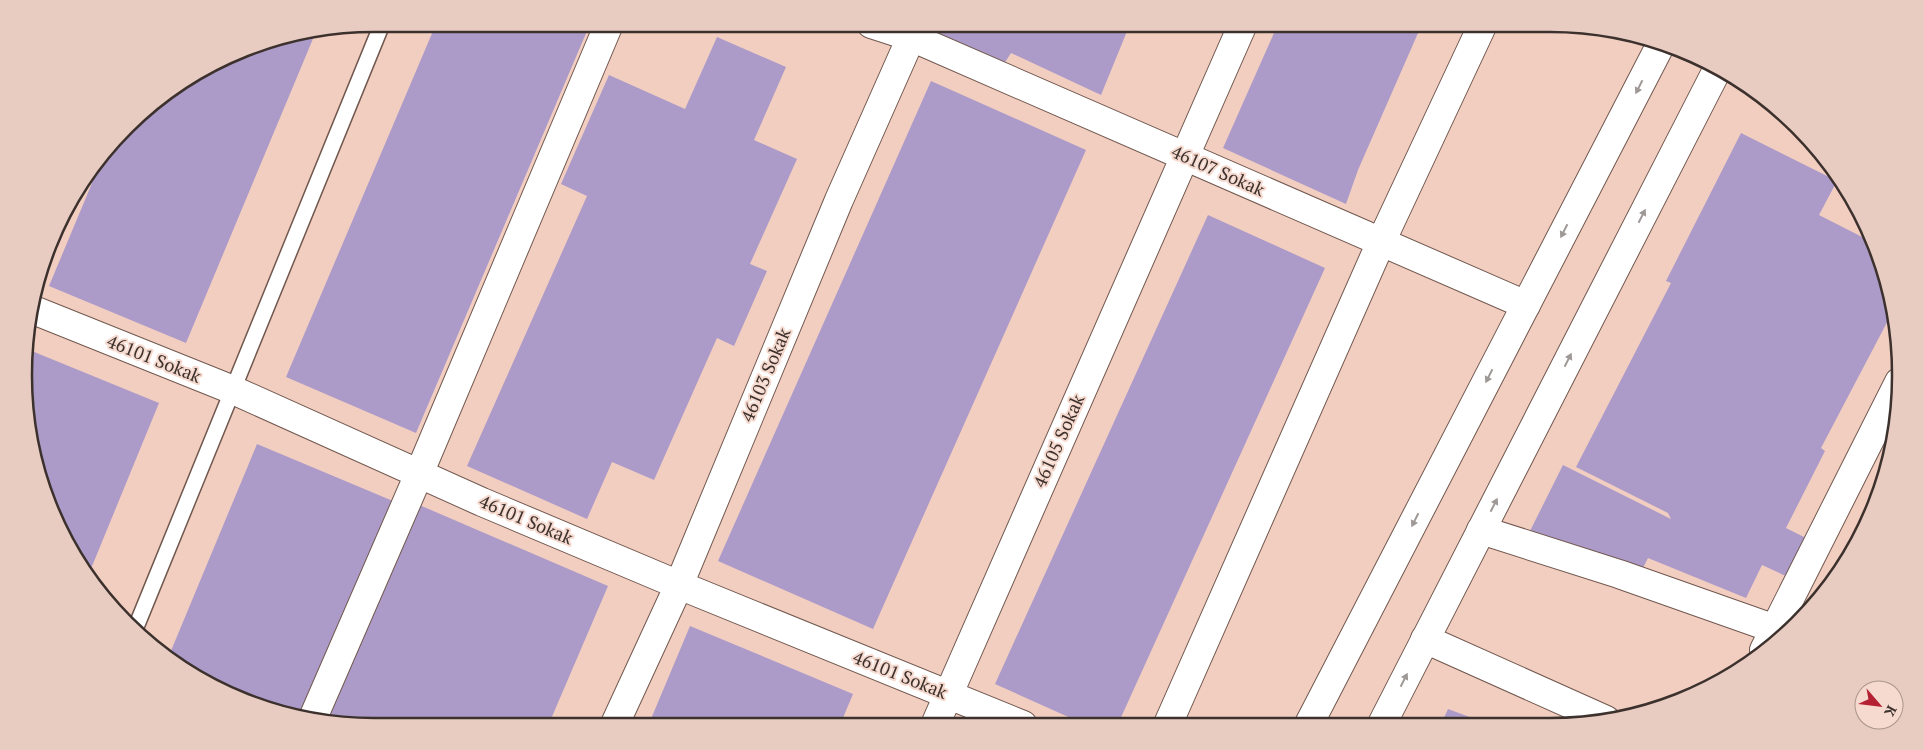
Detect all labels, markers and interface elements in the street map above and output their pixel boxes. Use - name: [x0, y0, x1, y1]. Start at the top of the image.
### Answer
- one-way arrow: [1635, 80, 1643, 94]
- street label: 46107 Sokak: [1168, 139, 1269, 202]
- one-way arrow: [1638, 208, 1646, 223]
- one-way arrow: [1560, 224, 1568, 239]
- street label: 46103 Sokak: [735, 323, 796, 425]
- street label: 46101 Sokak: [104, 328, 206, 388]
- one-way arrow: [1564, 353, 1572, 367]
- one-way arrow: [1485, 368, 1493, 383]
- street label: 46105 Sokak: [1027, 390, 1090, 491]
- street label: 46101 Sokak: [476, 489, 578, 550]
- one-way arrow: [1490, 497, 1498, 512]
- one-way arrow: [1411, 513, 1419, 527]
- street label: 46101 Sokak: [850, 644, 952, 704]
- one-way arrow: [1400, 673, 1408, 688]
- north arrow: [1854, 680, 1904, 730]
- text: K: [1880, 702, 1902, 720]

